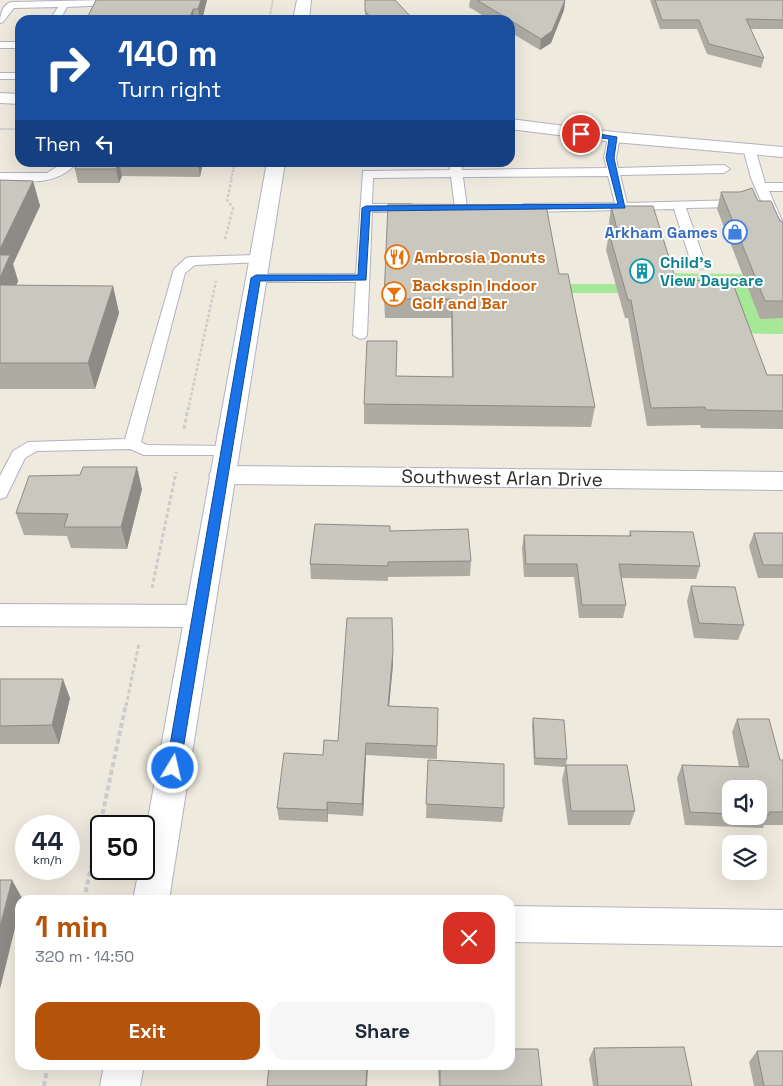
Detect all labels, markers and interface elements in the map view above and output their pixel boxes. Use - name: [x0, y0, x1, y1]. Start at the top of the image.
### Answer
- text: 140 m: [118, 32, 218, 76]
- icon: right: [35, 35, 100, 100]
- text: Turn right: [118, 75, 221, 103]
- pin: [560, 113, 602, 155]
- icon: arrive: [567, 120, 595, 148]
- icon: left: [91, 130, 119, 158]
- text: Then: [35, 132, 81, 157]
- shop icon: Arkham Games: [722, 219, 748, 245]
- place label: Arkham Games: [605, 222, 718, 243]
- restaurant icon: Ambrosia Donuts: [384, 244, 410, 270]
- place label: Ambrosia Donuts: [414, 247, 546, 268]
- place label: Child's View Daycare: [660, 252, 763, 291]
- building icon: Child's View Daycare: [629, 258, 655, 284]
- place label: Backspin Indoor Golf and Bar: [412, 275, 537, 314]
- bar icon: Backspin Indoor Golf and Bar: [381, 281, 407, 307]
- street label: Southwest Arlan Drive: [401, 464, 603, 492]
- position arrow: [146, 741, 198, 793]
- map controls: [722, 780, 767, 880]
- button: sound: [722, 780, 767, 825]
- speed limit sign: 50: [90, 815, 155, 880]
- text: 44: [32, 825, 63, 857]
- button: layers: [722, 835, 767, 880]
- text: km/h: [33, 852, 62, 868]
- text: 1 min: [35, 907, 108, 946]
- button: close: [443, 912, 495, 964]
- text: 320 m · 14:50: [35, 946, 134, 967]
- button: Exit: [35, 1002, 260, 1060]
- button: Share: [270, 1002, 495, 1060]

